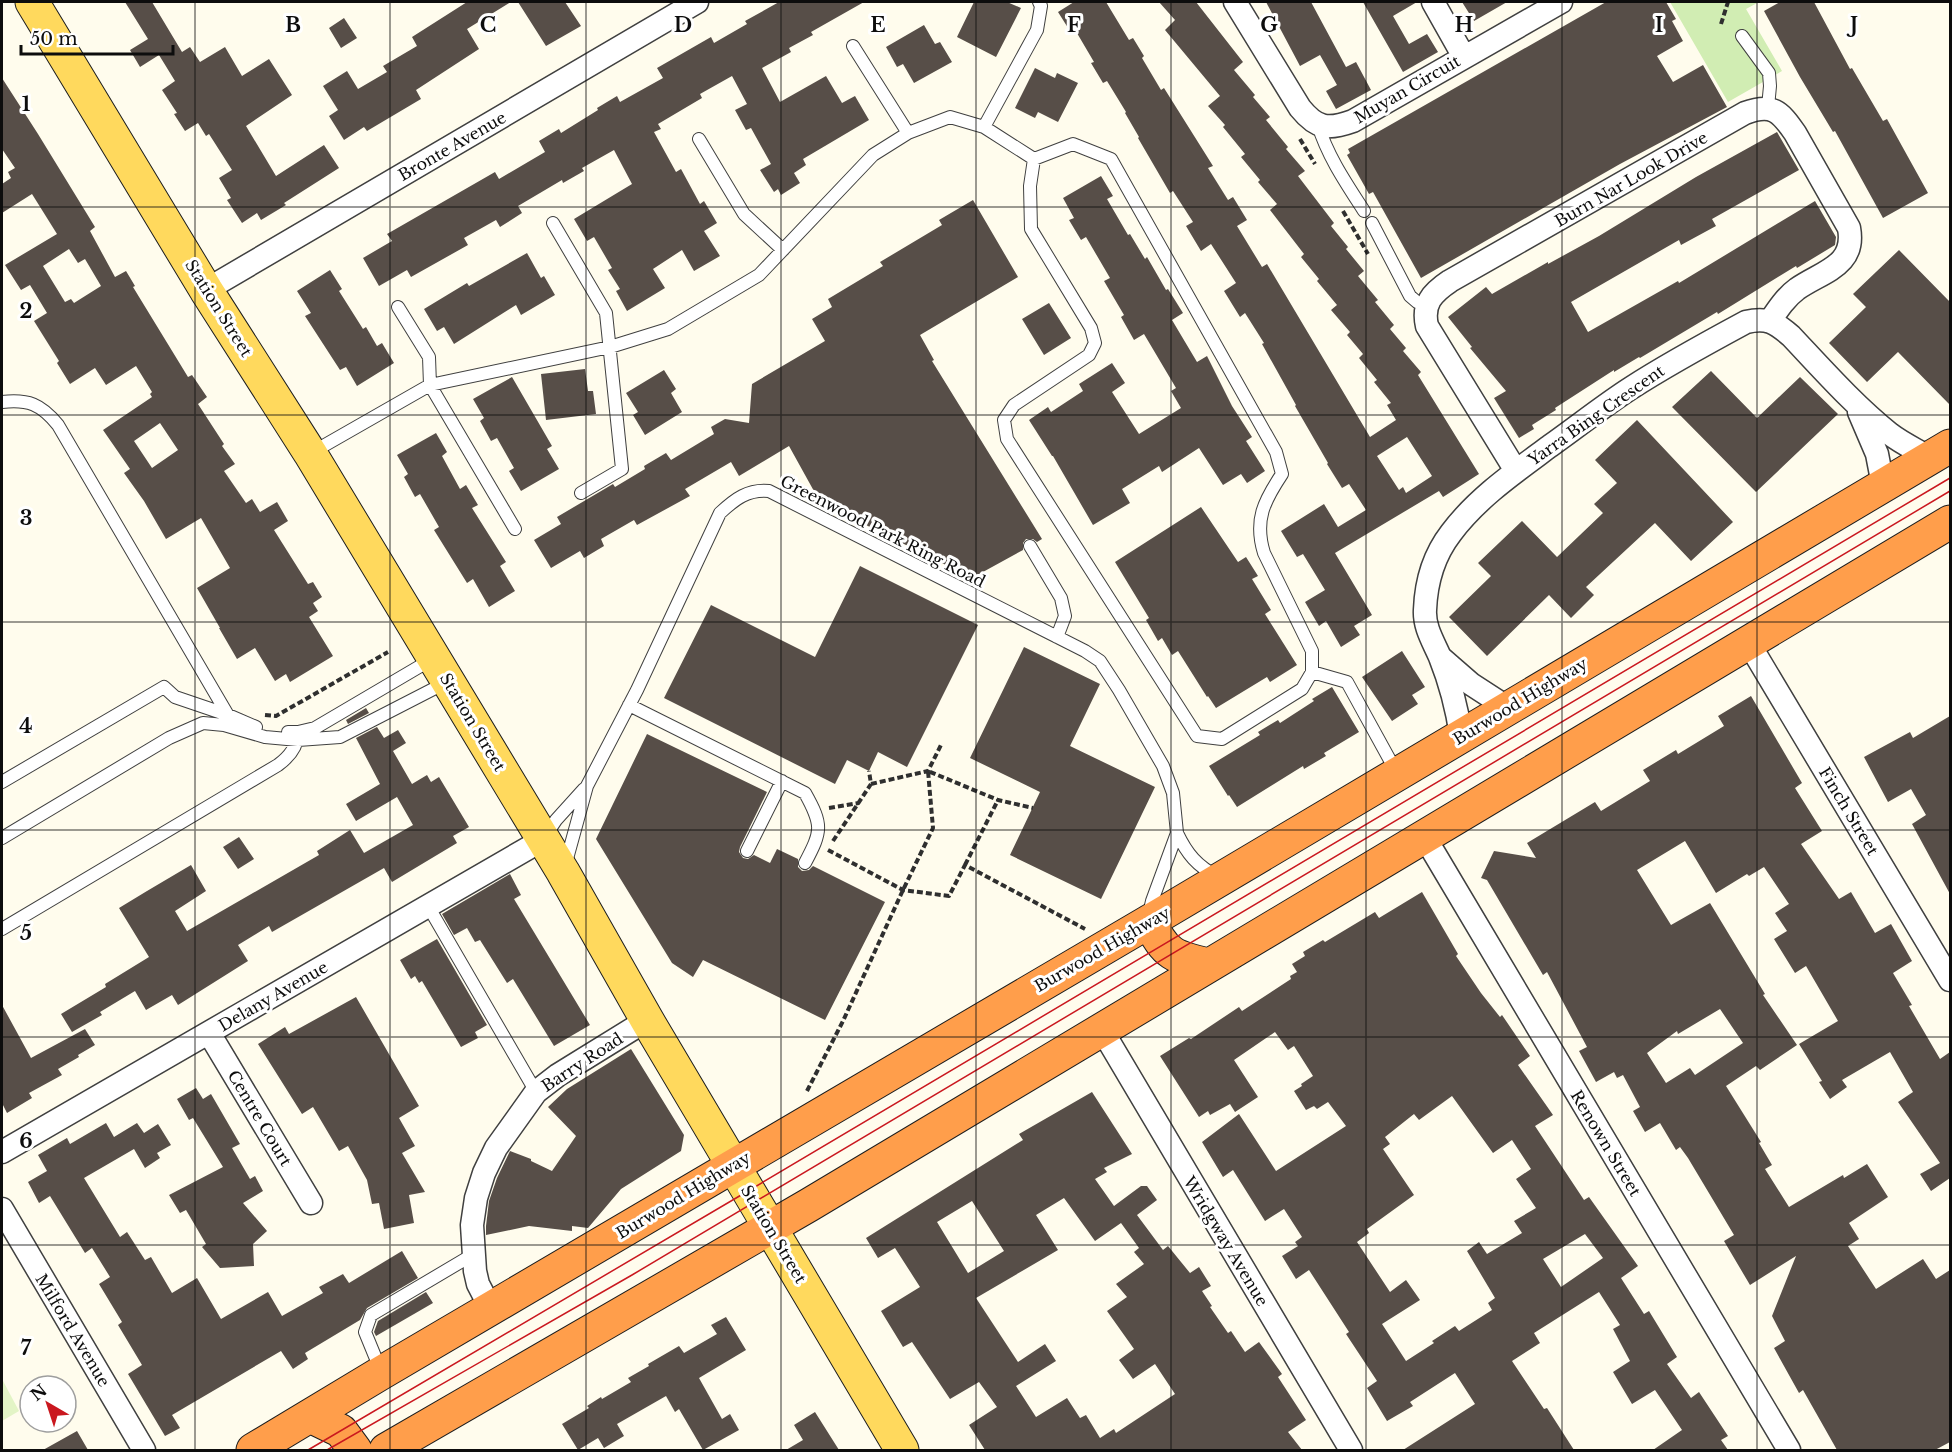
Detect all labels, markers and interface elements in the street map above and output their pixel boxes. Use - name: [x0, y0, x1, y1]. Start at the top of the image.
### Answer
- text: B: [285, 13, 301, 37]
- text: C: [480, 13, 496, 37]
- text: D: [674, 13, 692, 37]
- text: E: [870, 13, 886, 37]
- text: F: [1067, 13, 1081, 37]
- text: G: [1260, 13, 1278, 37]
- text: H: [1455, 13, 1474, 37]
- text: I: [1655, 13, 1663, 37]
- text: J: [1846, 13, 1858, 37]
- scale bar: [21, 18, 172, 56]
- text: 50 m: [30, 28, 78, 50]
- street label: Muyan Circuit: [1350, 51, 1464, 127]
- text: 1: [22, 92, 31, 116]
- street label: Bronte Avenue: [394, 107, 510, 185]
- street label: Burn Nar Look Drive: [1551, 127, 1711, 231]
- street label: Station Street: [181, 256, 257, 360]
- text: 2: [19, 299, 33, 323]
- street label: Yarra Bing Crescent: [1523, 360, 1668, 470]
- street label: Greenwood Park Ring Road: [777, 470, 989, 592]
- text: 3: [20, 506, 32, 530]
- street label: Burwood Highway: [1449, 653, 1591, 749]
- street label: Station Street: [436, 669, 510, 775]
- text: 4: [19, 714, 33, 738]
- street label: Finch Street: [1815, 763, 1883, 859]
- street label: Burwood Highway: [1031, 902, 1174, 996]
- text: 5: [20, 921, 32, 945]
- street label: Delany Avenue: [215, 957, 331, 1035]
- street label: Barry Road: [537, 1028, 627, 1096]
- street label: Centre Court: [224, 1067, 296, 1169]
- street label: Renown Street: [1566, 1086, 1646, 1200]
- text: 6: [19, 1129, 33, 1153]
- street label: Burwood Highway: [612, 1147, 754, 1243]
- street label: Wridgway Avenue: [1179, 1172, 1273, 1310]
- street label: Station Street: [737, 1181, 811, 1287]
- street label: Milford Avenue: [31, 1270, 115, 1390]
- text: 7: [21, 1336, 32, 1360]
- north arrow: [18, 1374, 78, 1434]
- text: N: [26, 1380, 51, 1405]

